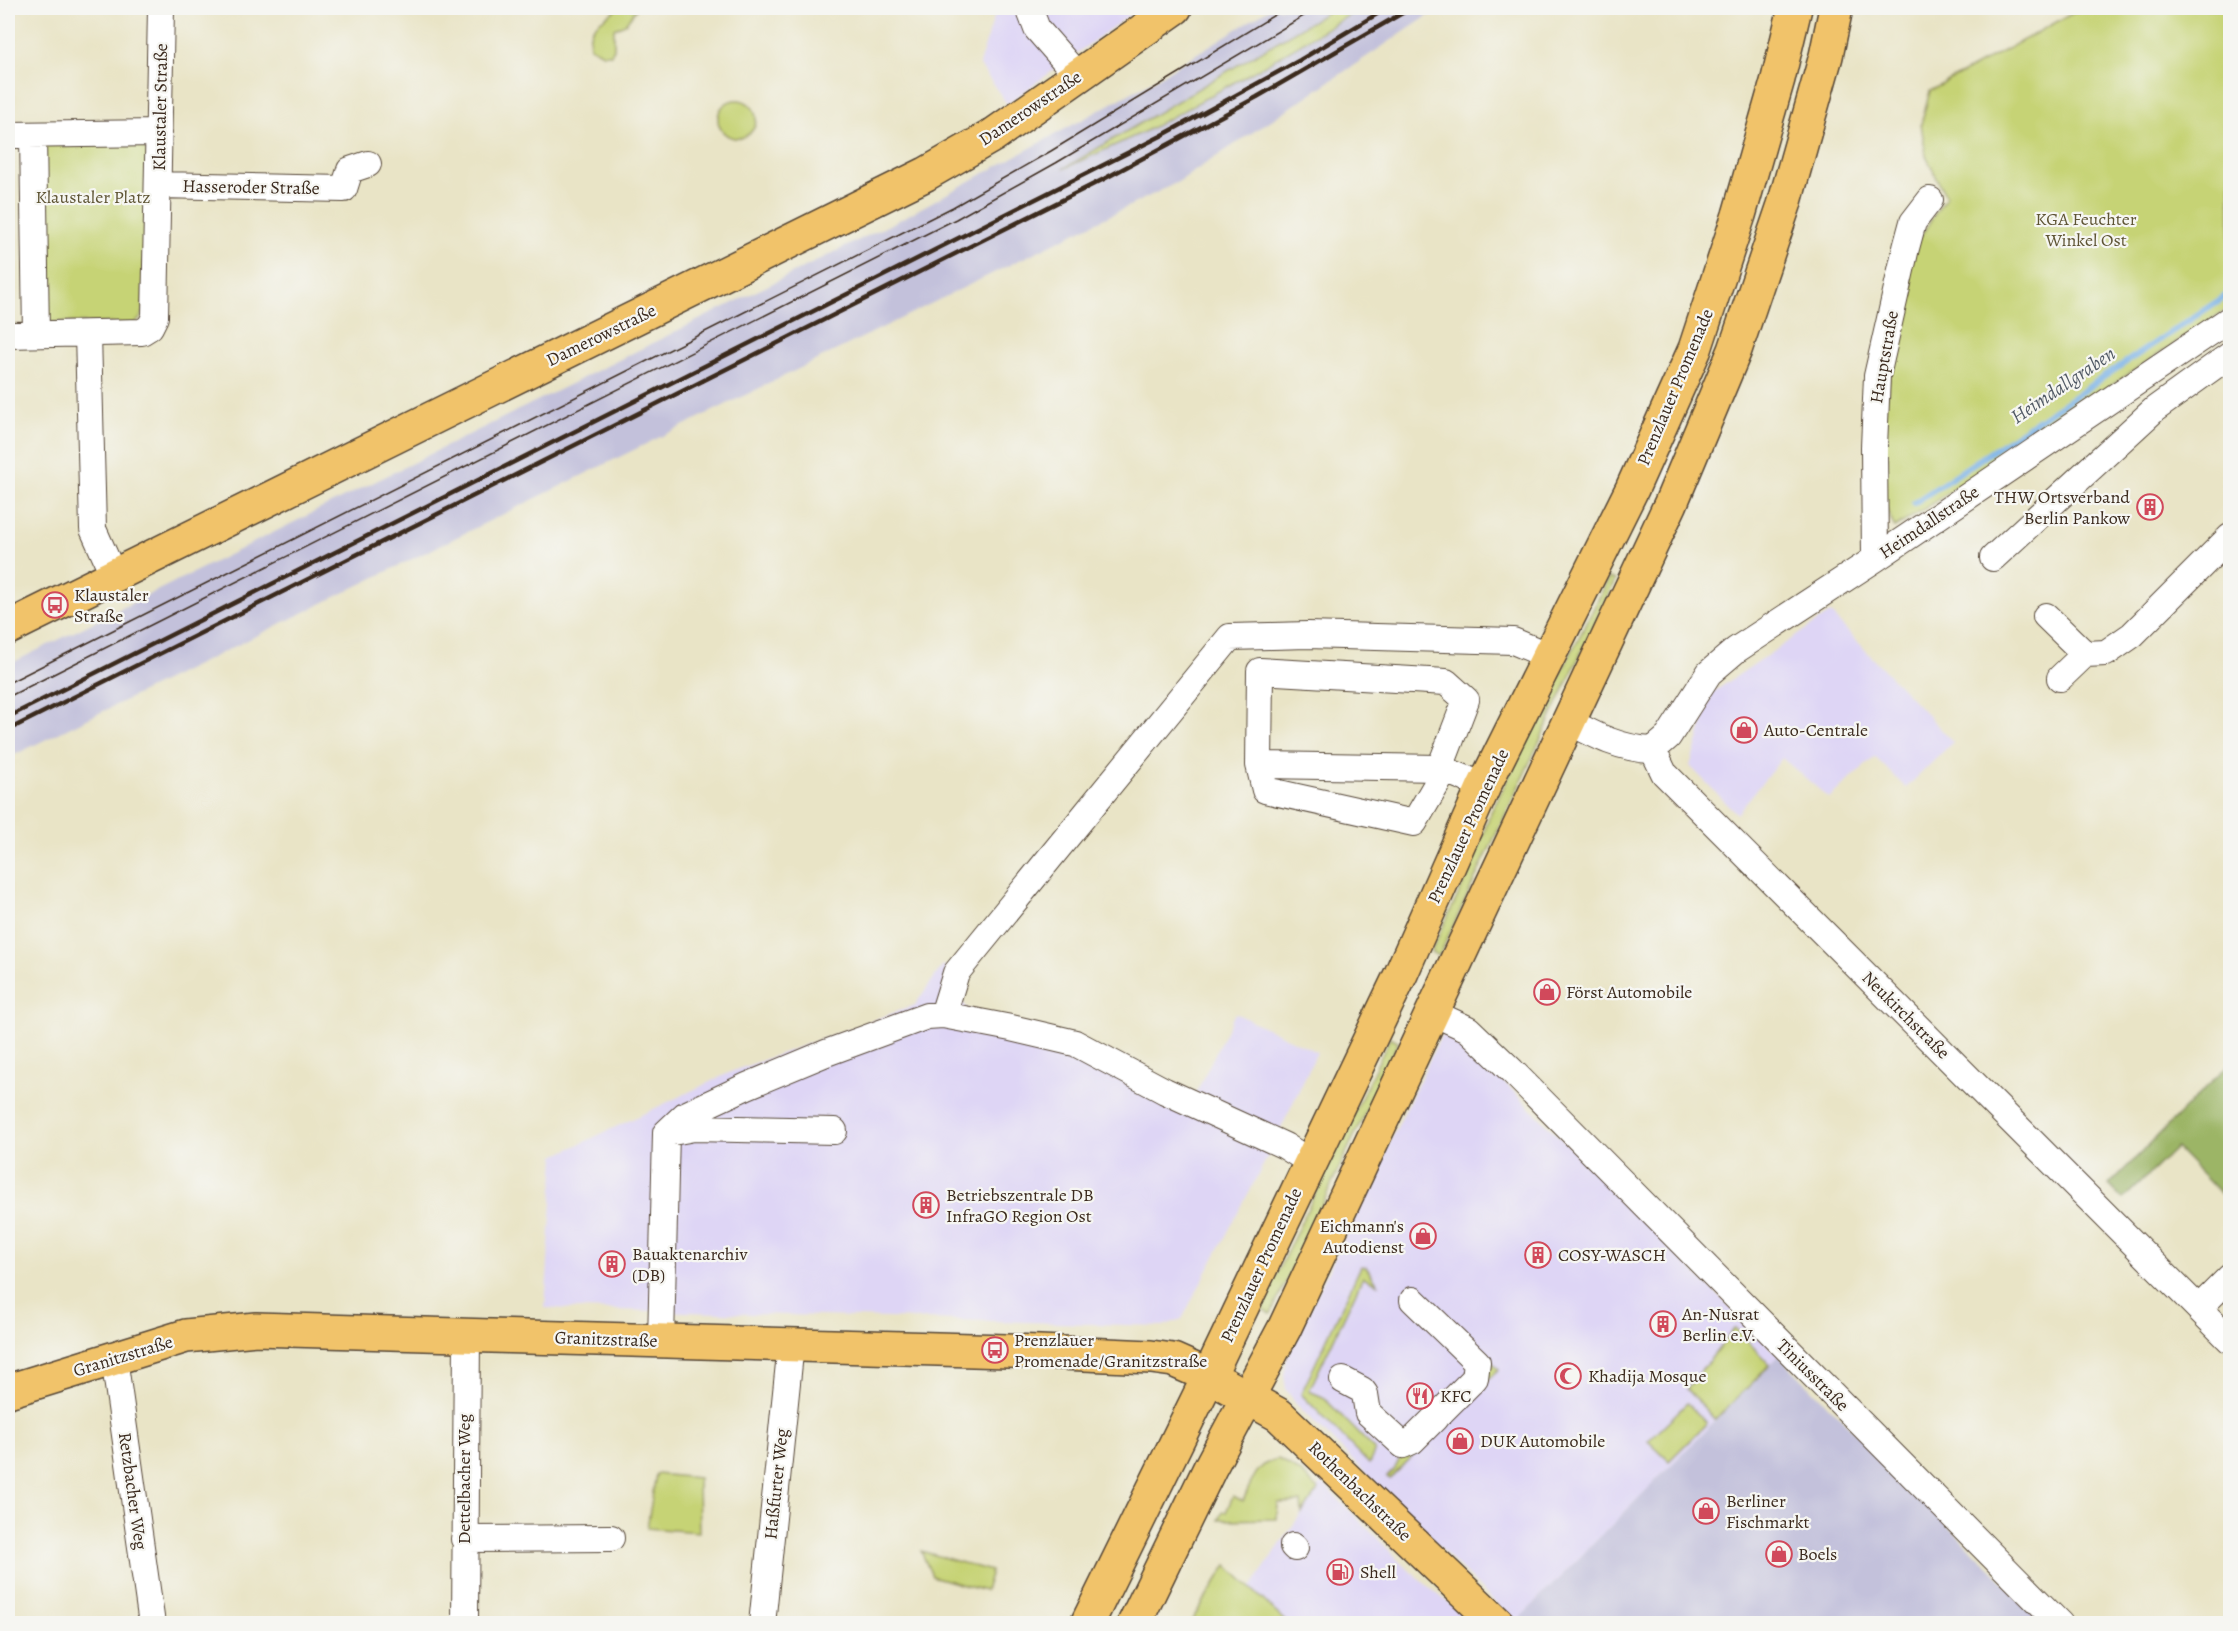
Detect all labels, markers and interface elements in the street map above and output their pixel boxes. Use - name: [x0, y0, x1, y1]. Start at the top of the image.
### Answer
- street label: Klaustaler Straße: [147, 43, 173, 171]
- street label: Damerowstraße: [974, 65, 1086, 151]
- street label: Hasseroder Straße: [182, 174, 320, 200]
- park label: Klaustaler Platz: [35, 185, 151, 209]
- park label: KGA Feuchter Winkel Ost: [2035, 207, 2137, 252]
- street label: Damerowstraße: [542, 298, 660, 372]
- street label: Prenzlauer Promenade: [1631, 305, 1719, 469]
- street label: Hauptstraße: [1864, 309, 1904, 405]
- water label: Heimdallgraben: [2005, 340, 2121, 430]
- street label: Heimdallstraße: [1875, 480, 1983, 564]
- place label: THW Ortsverband Berlin Pankow: [1994, 485, 2130, 530]
- building icon: THW Ortsverband Berlin Pankow: [2135, 492, 2165, 522]
- place label: Klaustaler Straße: [74, 583, 149, 628]
- bus stop icon: Klaustaler Straße: [40, 590, 70, 620]
- shop icon: Auto-Centrale: [1729, 715, 1759, 745]
- place label: Auto-Centrale: [1763, 718, 1868, 742]
- street label: Prenzlauer Promenade: [1422, 745, 1514, 907]
- street label: Neukirchstraße: [1857, 966, 1955, 1064]
- shop icon: Först Automobile: [1532, 977, 1562, 1007]
- place label: Först Automobile: [1566, 980, 1692, 1004]
- place label: Betriebszentrale DB InfraGO Region Ost: [946, 1183, 1094, 1228]
- street label: Prenzlauer Promenade: [1215, 1184, 1307, 1346]
- building icon: Betriebszentrale DB InfraGO Region Ost: [911, 1190, 941, 1220]
- place label: Eichmann's Autodienst: [1320, 1214, 1404, 1259]
- shop icon: Eichmann's Autodienst: [1408, 1221, 1438, 1251]
- building icon: COSY-WASCH: [1523, 1240, 1553, 1270]
- place label: Bauaktenarchiv (DB): [632, 1242, 748, 1287]
- place label: COSY-WASCH: [1558, 1243, 1666, 1267]
- building icon: Bauaktenarchiv (DB): [597, 1249, 627, 1279]
- place label: An-Nusrat Berlin e.V.: [1681, 1302, 1759, 1347]
- building icon: An-Nusrat Berlin e.V.: [1648, 1309, 1678, 1339]
- street label: Granitzstraße: [554, 1325, 658, 1353]
- place label: Prenzlauer Promenade/Granitzstraße: [1014, 1328, 1207, 1373]
- street label: Granitzstraße: [70, 1329, 176, 1383]
- street label: Tiniusstraße: [1772, 1334, 1854, 1416]
- bus stop icon: Prenzlauer Promenade/Granitzstraße: [980, 1335, 1010, 1365]
- mosque icon: Khadija Mosque: [1553, 1361, 1583, 1391]
- place label: Khadija Mosque: [1588, 1364, 1707, 1388]
- restaurant icon: KFC: [1405, 1381, 1435, 1411]
- place label: KFC: [1440, 1384, 1472, 1408]
- street label: Dettelbacher Weg: [452, 1414, 476, 1544]
- shop icon: DUK Automobile: [1445, 1426, 1475, 1456]
- street label: Haßfurter Weg: [758, 1427, 794, 1541]
- place label: DUK Automobile: [1480, 1429, 1605, 1453]
- street label: Retzbacher Weg: [113, 1431, 153, 1551]
- street label: Rothenbachstraße: [1303, 1436, 1417, 1546]
- place label: Berliner Fischmarkt: [1726, 1489, 1810, 1534]
- shop icon: Berliner Fischmarkt: [1691, 1496, 1721, 1526]
- shop icon: Boels: [1764, 1539, 1794, 1569]
- place label: Boels: [1798, 1542, 1837, 1566]
- fuel station icon: Shell: [1325, 1557, 1355, 1587]
- place label: Shell: [1360, 1560, 1396, 1584]

